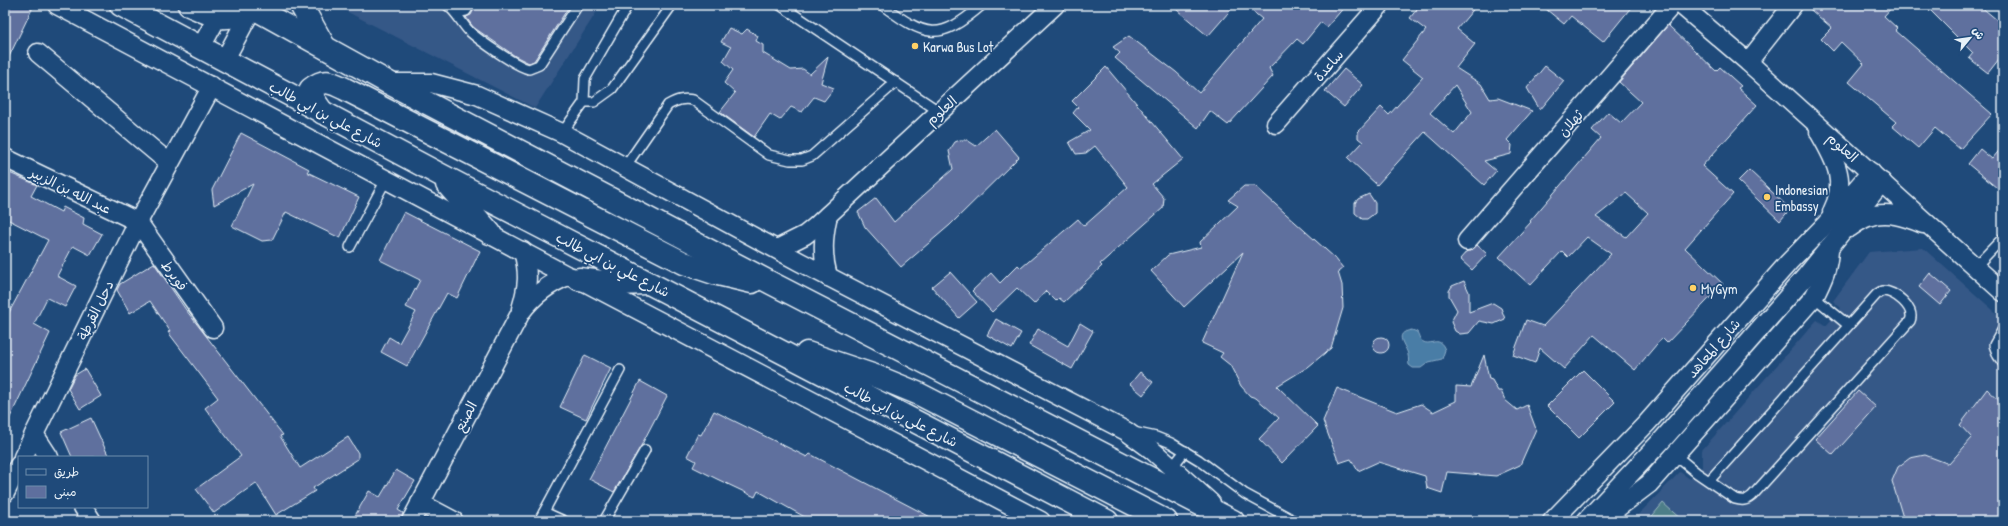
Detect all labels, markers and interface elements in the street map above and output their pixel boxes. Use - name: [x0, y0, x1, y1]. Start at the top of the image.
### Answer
- north arrow: [1950, 18, 1990, 58]
- text: ش: [1970, 24, 1988, 42]
- place label: Karwa Bus Lot: [923, 37, 994, 56]
- marker: Karwa Bus Lot: [910, 41, 920, 51]
- street label: ساعدة: [1309, 45, 1347, 85]
- street label: شارع علي بن ابي طالب: [264, 76, 386, 155]
- street label: العلوم: [921, 91, 962, 131]
- street label: ثهلان: [1553, 105, 1588, 140]
- street label: العلوم: [1822, 128, 1863, 168]
- street label: عبد الله بن الزبير: [26, 162, 115, 218]
- place label: Indonesian Embassy: [1775, 180, 1828, 216]
- marker: Indonesian Embassy: [1762, 192, 1772, 202]
- street label: شارع علي بن ابي طالب: [551, 227, 673, 304]
- street label: فويرط: [157, 256, 193, 294]
- street label: دحل القرطة: [72, 277, 118, 343]
- place label: MyGym: [1701, 279, 1737, 299]
- marker: MyGym: [1688, 283, 1698, 293]
- street label: شارع المعاهد: [1682, 314, 1745, 382]
- street label: شارع علي بن ابي طالب: [839, 377, 961, 454]
- street label: الصنع: [449, 397, 483, 436]
- legend: [18, 456, 148, 508]
- text: طريق: [54, 463, 79, 480]
- text: مبنى: [54, 483, 77, 500]

